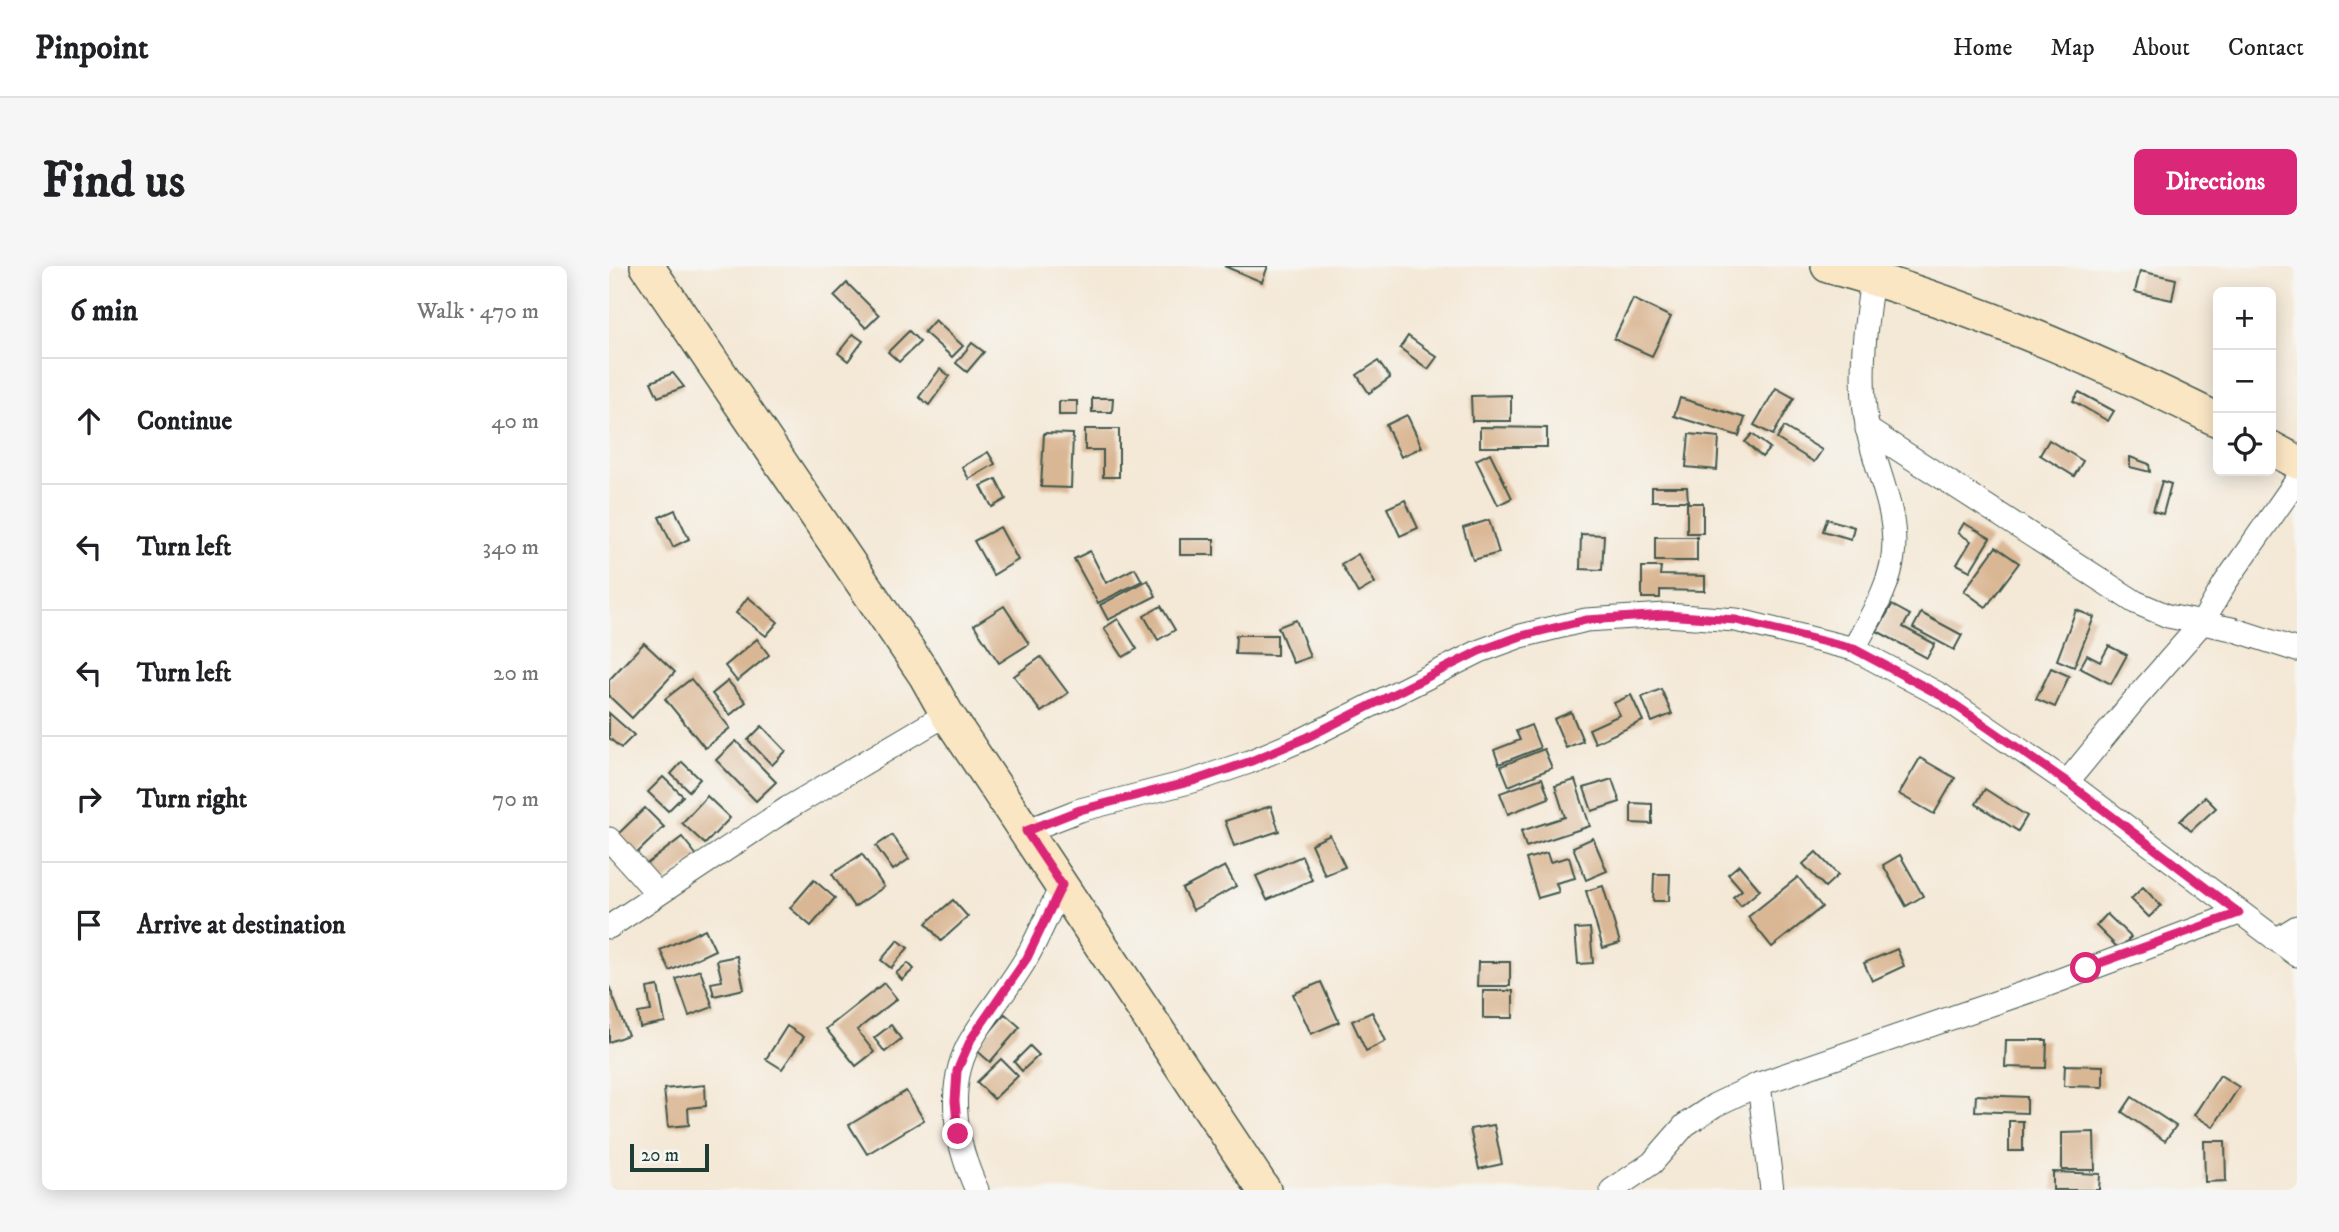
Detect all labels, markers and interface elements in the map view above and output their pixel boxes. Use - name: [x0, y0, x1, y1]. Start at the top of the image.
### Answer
- text: Pinpoint: [35, 28, 149, 69]
- text: Home: [1953, 33, 2012, 63]
- text: Map: [2050, 33, 2095, 63]
- text: About: [2133, 33, 2190, 63]
- text: Contact: [2228, 33, 2304, 63]
- button: Directions: [2134, 149, 2297, 215]
- text: Find us: [42, 151, 185, 213]
- map controls: [2213, 287, 2276, 476]
- button: +: [2213, 287, 2276, 350]
- text: 6 min: [70, 293, 138, 330]
- text: Walk · 470 m: [417, 297, 539, 326]
- button: −: [2213, 350, 2276, 413]
- icon: ahead: [70, 402, 108, 440]
- text: Continue: [137, 405, 232, 438]
- text: 40 m: [491, 407, 539, 436]
- button: locate: [2213, 413, 2276, 476]
- icon: left: [70, 528, 108, 566]
- text: Turn left: [137, 531, 231, 564]
- text: 340 m: [483, 533, 539, 562]
- icon: left: [70, 654, 108, 692]
- text: Turn left: [137, 657, 231, 690]
- text: 20 m: [493, 659, 539, 688]
- icon: right: [70, 780, 108, 818]
- text: Turn right: [137, 783, 247, 816]
- text: 70 m: [492, 785, 539, 814]
- icon: arrive: [70, 906, 108, 944]
- text: Arrive at destination: [137, 909, 346, 942]
- route start: [2070, 952, 2101, 983]
- route end: [942, 1118, 973, 1149]
- scale bar: [630, 1141, 709, 1173]
- text: 20 m: [641, 1144, 679, 1167]

